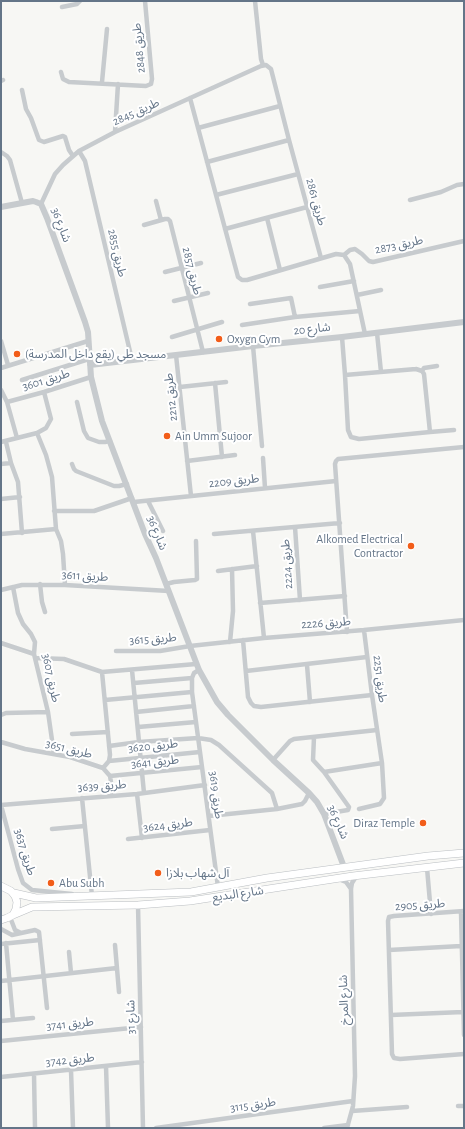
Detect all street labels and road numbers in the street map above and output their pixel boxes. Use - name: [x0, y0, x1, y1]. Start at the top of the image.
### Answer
- street label: طريق 2848: [130, 22, 148, 74]
- street label: طريق 2845: [110, 95, 162, 129]
- street label: طريق 2861: [303, 177, 329, 227]
- street label: شارع 36: [48, 206, 74, 244]
- street label: طريق 2855: [104, 228, 130, 278]
- street label: طريق 2873: [374, 233, 424, 257]
- street label: طريق 2857: [179, 246, 205, 296]
- street label: شارع 20: [293, 320, 331, 338]
- street label: طريق 3601: [21, 366, 71, 394]
- street label: طريق 2212: [161, 372, 181, 422]
- street label: طريق 2209: [208, 471, 260, 491]
- street label: شارع 36: [144, 514, 170, 552]
- street label: طريق 2224: [278, 539, 296, 589]
- street label: طريق 3611: [61, 568, 109, 584]
- street label: طريق 2226: [301, 614, 351, 632]
- street label: طريق 3615: [129, 630, 177, 648]
- street label: طريق 3607: [39, 652, 63, 704]
- street label: طريق 2251: [370, 654, 390, 704]
- street label: طريق 3651: [44, 736, 94, 762]
- street label: طريق 3620: [127, 736, 179, 756]
- street label: طريق 3641: [130, 752, 180, 772]
- street label: طريق 3619: [206, 770, 226, 820]
- street label: طريق 3639: [77, 777, 127, 795]
- street label: شارع 36: [324, 803, 352, 841]
- street label: طريق 3624: [143, 815, 193, 835]
- street label: طريق 3637: [11, 827, 39, 877]
- street label: شارع البديع: [211, 883, 265, 905]
- street label: طريق 2905: [394, 896, 446, 914]
- street label: شارع المرخ: [336, 974, 352, 1026]
- street label: شارع 31: [124, 1000, 138, 1034]
- street label: طريق 3741: [46, 1014, 94, 1034]
- street label: طريق 3742: [45, 1050, 95, 1070]
- street label: طريق 3115: [229, 1095, 277, 1115]

